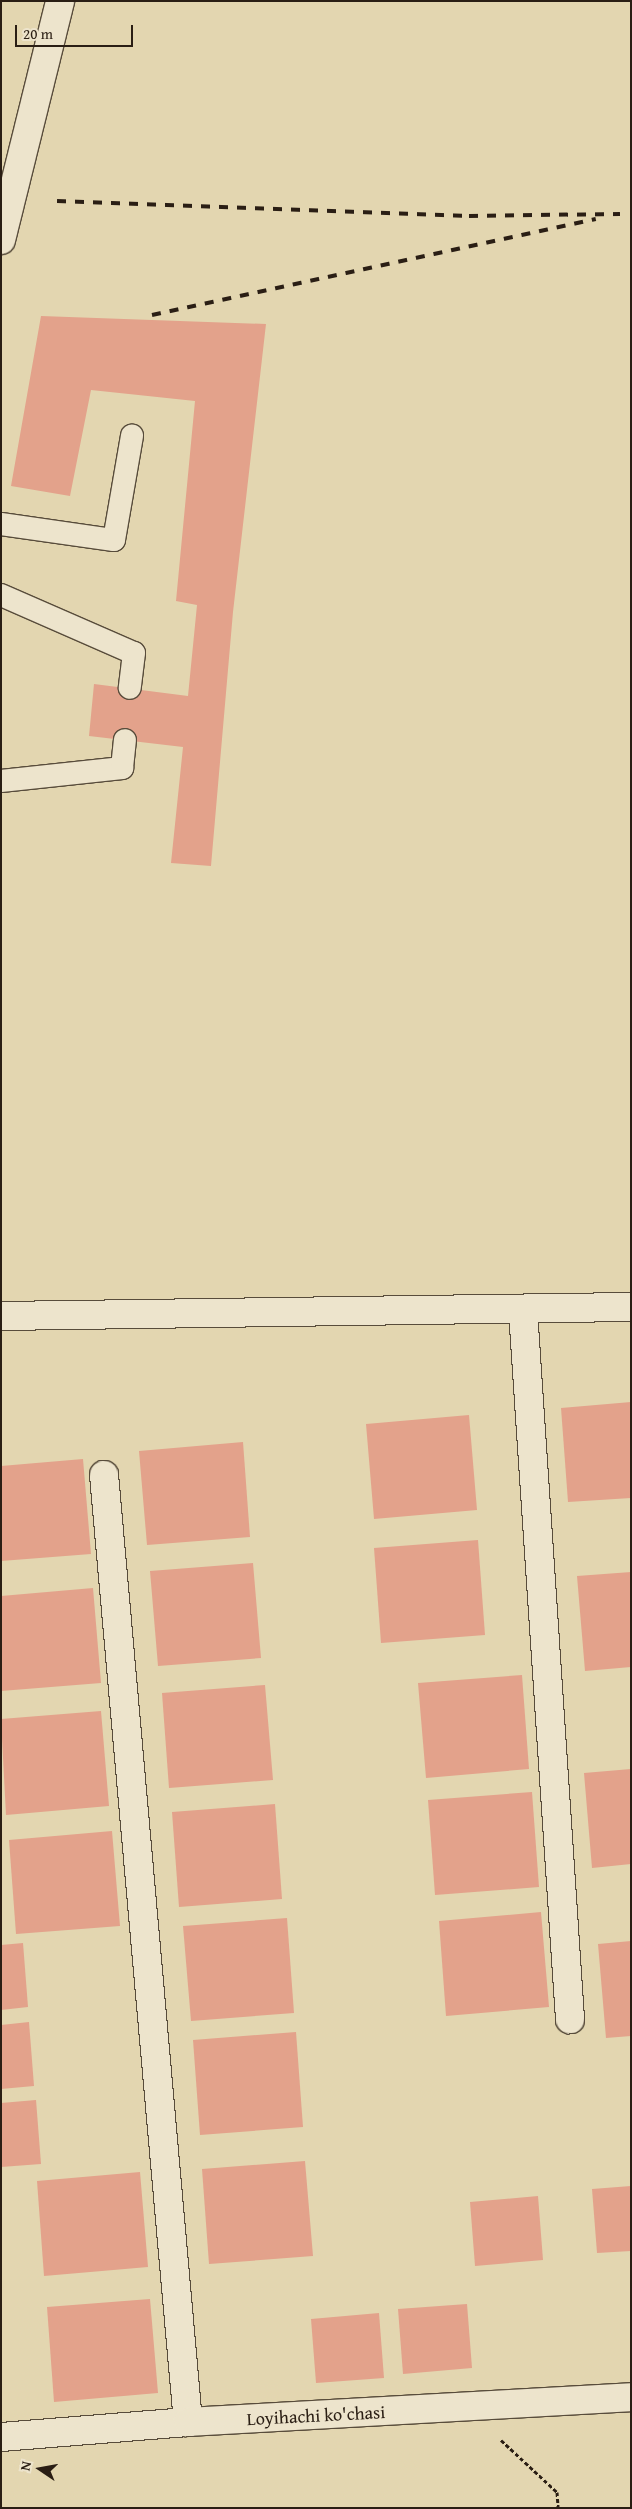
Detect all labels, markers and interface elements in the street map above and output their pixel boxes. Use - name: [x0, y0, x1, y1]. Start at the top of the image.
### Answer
- scale bar: [18, 15, 135, 47]
- text: 20 m: [23, 23, 53, 44]
- street label: Loyihachi ko'chasi: [246, 2402, 386, 2430]
- north arrow: [15, 2444, 65, 2494]
- text: N: [15, 2459, 36, 2473]

